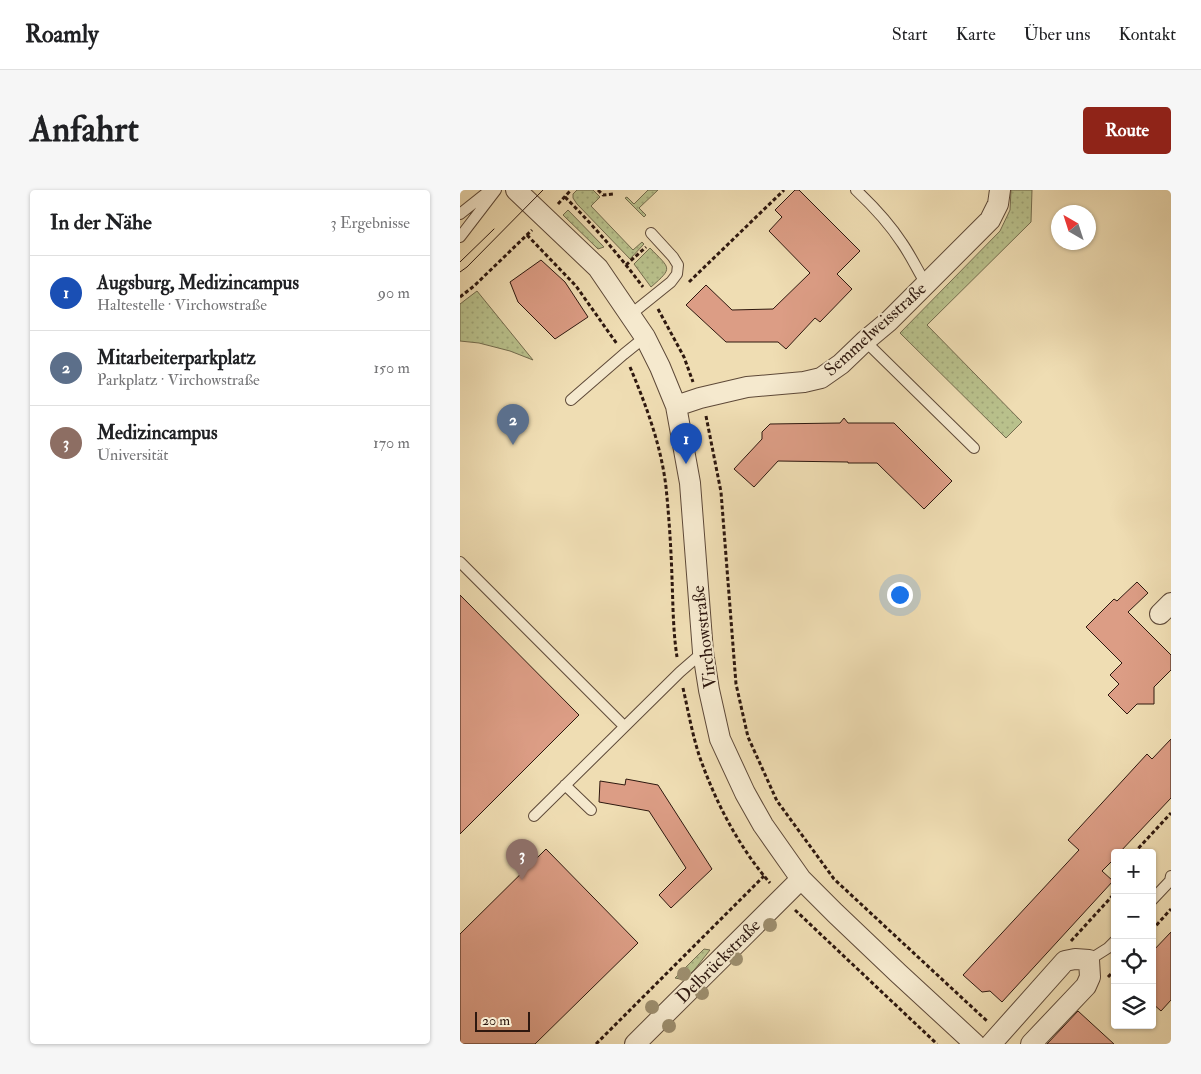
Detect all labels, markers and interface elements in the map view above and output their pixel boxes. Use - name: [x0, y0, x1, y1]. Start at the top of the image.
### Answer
- text: Roamly: [25, 19, 99, 50]
- text: Start: [892, 23, 928, 46]
- text: Karte: [956, 23, 996, 46]
- text: Über uns: [1024, 23, 1090, 46]
- text: Kontakt: [1118, 23, 1176, 46]
- button: Route: [1083, 107, 1171, 154]
- text: Anfahrt: [30, 108, 139, 152]
- north arrow: [1051, 205, 1096, 250]
- text: In der Nähe: [50, 209, 152, 236]
- text: 3 Ergebnisse: [330, 213, 410, 233]
- text: Augsburg, Medizincampus: [97, 271, 299, 295]
- street label: Semmelweisstraße: [819, 277, 932, 381]
- text: 1: [63, 283, 69, 303]
- text: 90 m: [378, 283, 410, 303]
- text: Haltestelle · Virchowstraße: [97, 295, 267, 315]
- text: Mitarbeiterparkplatz: [97, 346, 256, 370]
- text: 2: [62, 358, 70, 378]
- text: 150 m: [373, 358, 410, 378]
- text: Parkplatz · Virchowstraße: [97, 370, 260, 390]
- pin: 2: [497, 404, 529, 445]
- text: Medizincampus: [97, 421, 217, 445]
- pin: 1: [670, 423, 702, 464]
- text: 3: [63, 433, 69, 453]
- text: 170 m: [373, 433, 410, 453]
- text: Universität: [97, 445, 168, 465]
- your location: [887, 582, 913, 608]
- street label: Virchowstraße: [687, 584, 722, 690]
- pin: 3: [506, 839, 538, 880]
- map controls: [1111, 849, 1156, 1029]
- button: +: [1111, 849, 1156, 894]
- button: −: [1111, 894, 1156, 939]
- street label: Delbrückstraße: [671, 914, 766, 1009]
- button: locate: [1111, 939, 1156, 984]
- button: layers: [1111, 984, 1156, 1029]
- scale bar: [475, 1009, 530, 1032]
- text: 20 m: [482, 1012, 510, 1029]

